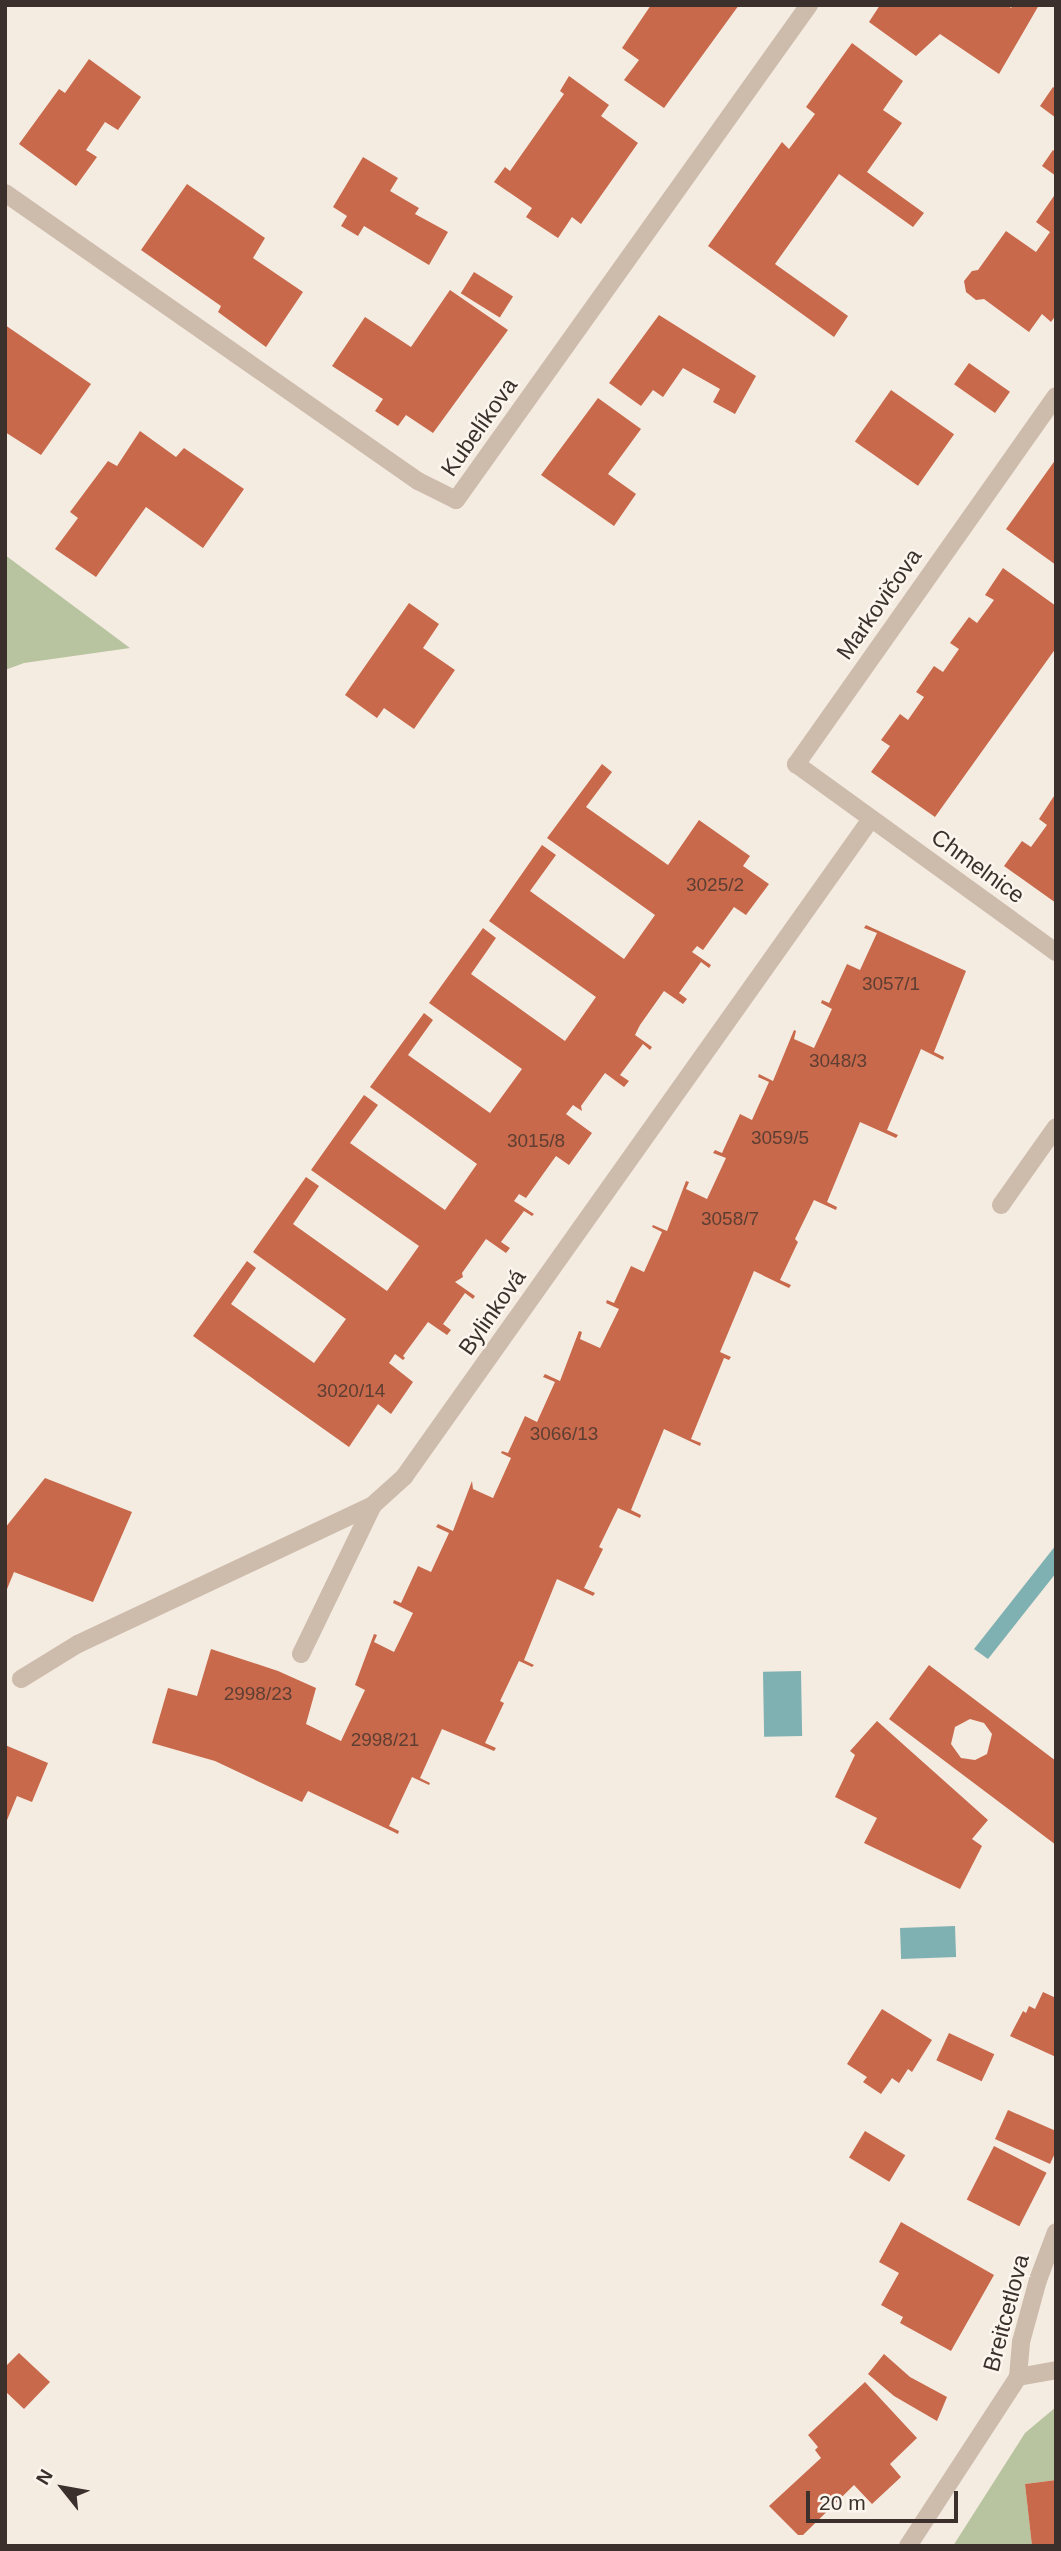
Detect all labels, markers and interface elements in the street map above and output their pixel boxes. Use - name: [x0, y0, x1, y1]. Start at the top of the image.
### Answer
- street label: Kubelíkova: [435, 372, 523, 482]
- street label: Markovičova: [831, 543, 927, 665]
- street label: Chmelnice: [926, 823, 1030, 909]
- house number: 3025/2: [686, 874, 744, 896]
- house number: 3057/1: [862, 973, 920, 995]
- house number: 3048/3: [809, 1050, 867, 1072]
- house number: 3059/5: [751, 1127, 809, 1149]
- house number: 3015/8: [507, 1130, 565, 1152]
- house number: 3058/7: [701, 1208, 759, 1230]
- street label: Bylinková: [452, 1264, 532, 1360]
- house number: 3020/14: [317, 1380, 385, 1402]
- house number: 3066/13: [530, 1423, 598, 1445]
- house number: 2998/23: [224, 1683, 292, 1705]
- house number: 2998/21: [351, 1729, 419, 1751]
- street label: Breitcetlova: [977, 2251, 1035, 2375]
- north arrow: [28, 2453, 98, 2523]
- text: N: [32, 2466, 57, 2488]
- scale bar: [809, 2478, 961, 2522]
- text: 20 m: [819, 2491, 866, 2514]

